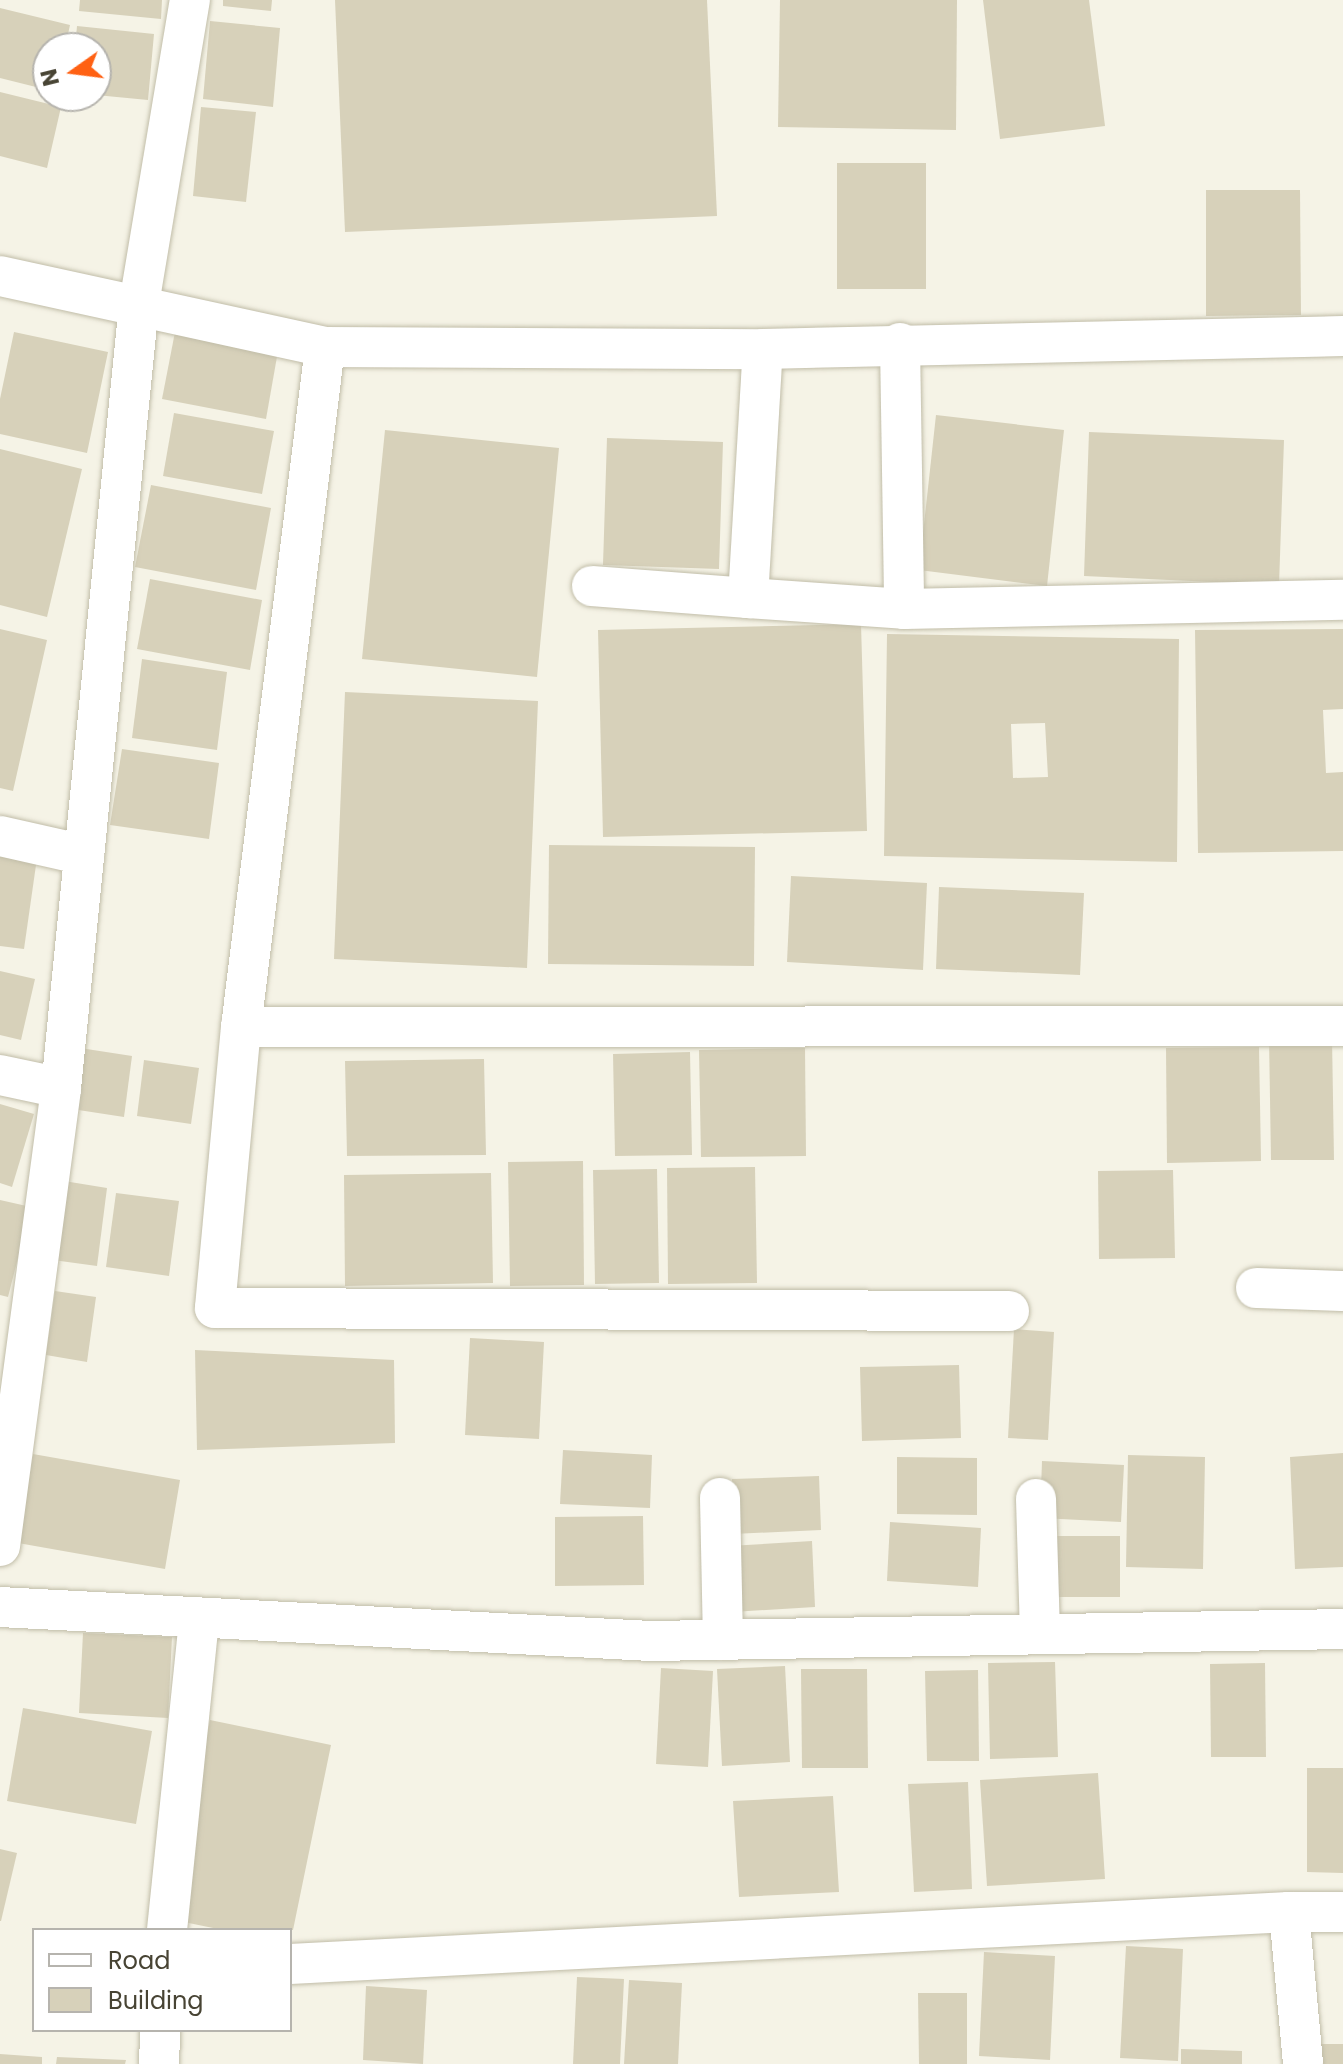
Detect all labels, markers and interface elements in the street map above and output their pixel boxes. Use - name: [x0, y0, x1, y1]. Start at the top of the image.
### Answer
- north arrow: [32, 32, 112, 112]
- text: N: [33, 66, 67, 89]
- legend: [32, 1928, 292, 2032]
- text: Road: [108, 1944, 170, 1977]
- text: Building: [108, 1984, 204, 2017]

